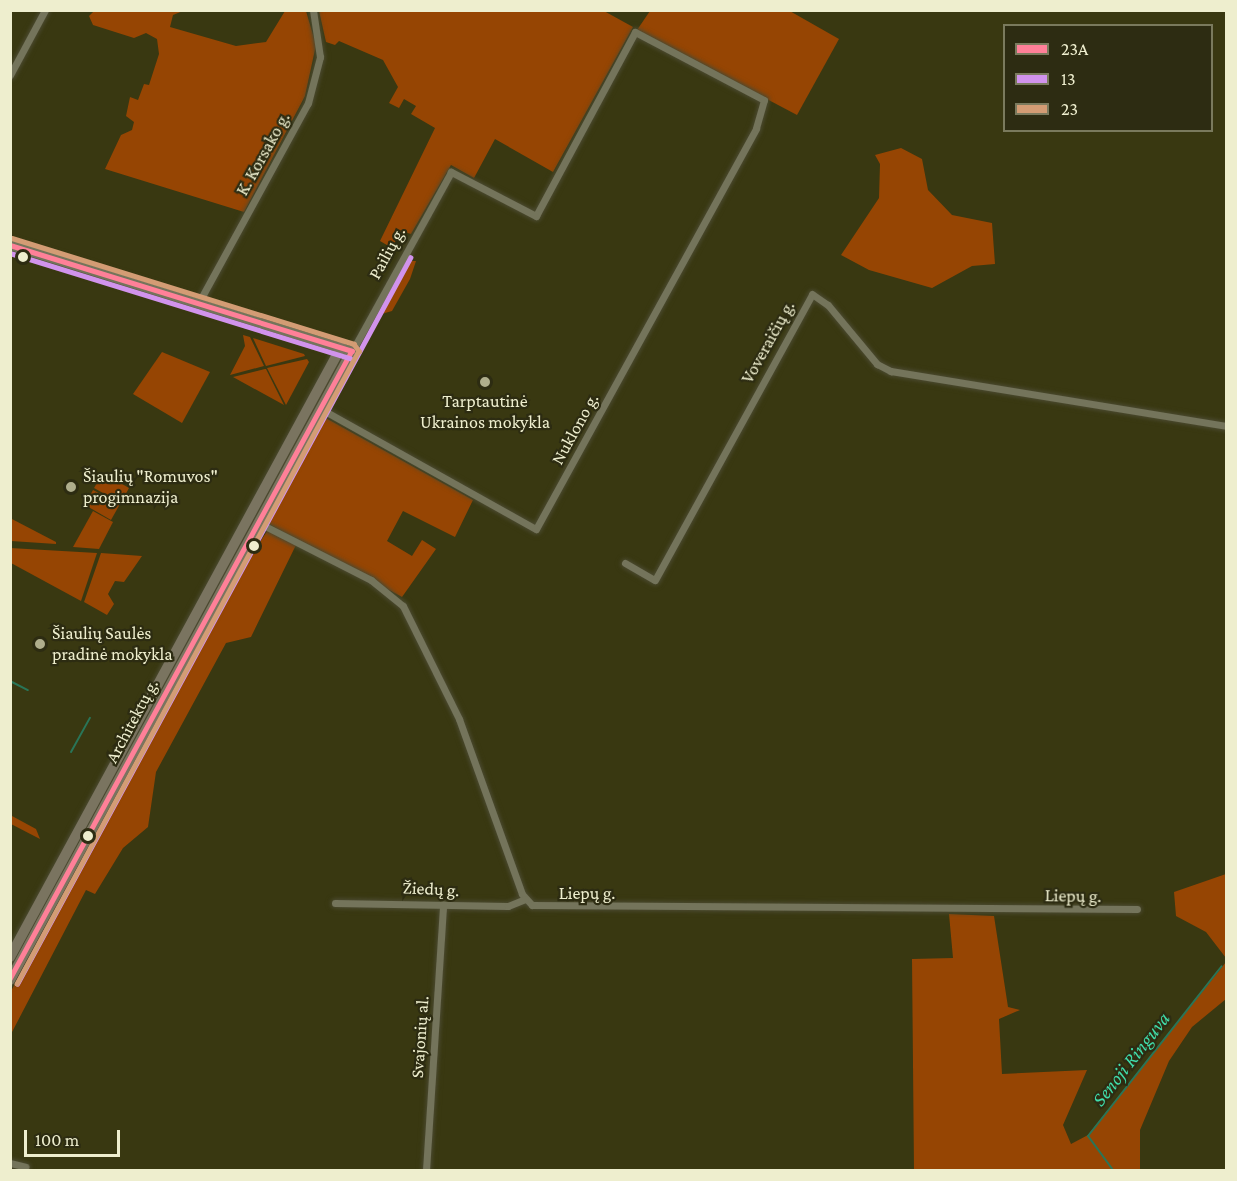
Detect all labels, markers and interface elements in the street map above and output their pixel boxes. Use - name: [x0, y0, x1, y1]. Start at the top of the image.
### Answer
- legend: [1003, 24, 1213, 132]
- text: 23A: [1061, 39, 1088, 59]
- text: 13: [1061, 69, 1076, 89]
- text: 23: [1061, 99, 1078, 119]
- street label: K. Korsako g.: [231, 109, 295, 199]
- street label: Pailių g.: [364, 223, 410, 283]
- unlabelled marker: [17, 251, 29, 263]
- street label: Voveraičių g.: [736, 297, 800, 387]
- marker: Tarptautinė Ukrainos mokykla: [478, 375, 492, 389]
- street label: Nuklono g.: [547, 390, 603, 468]
- place label: Tarptautinė Ukrainos mokykla: [420, 391, 550, 434]
- place label: Šiaulių "Romuvos" progimnazija: [83, 466, 218, 508]
- marker: Šiaulių "Romuvos" progimnazija: [64, 480, 78, 494]
- unlabelled marker: [248, 540, 260, 552]
- place label: Šiaulių Saulės pradinė mokykla: [52, 623, 173, 666]
- marker: Šiaulių Saulės pradinė mokykla: [33, 637, 47, 651]
- street label: Architektų g.: [101, 675, 163, 767]
- unlabelled marker: [82, 830, 94, 842]
- street label: Žiedų g.: [402, 877, 460, 901]
- street label: Liepų g.: [559, 882, 615, 904]
- street label: Liepų g.: [1045, 885, 1101, 907]
- street label: Svajonių al.: [406, 995, 434, 1079]
- water label: Senoji Ringuva: [1087, 1007, 1175, 1111]
- scale bar: [27, 1118, 123, 1156]
- text: 100 m: [35, 1130, 79, 1150]

